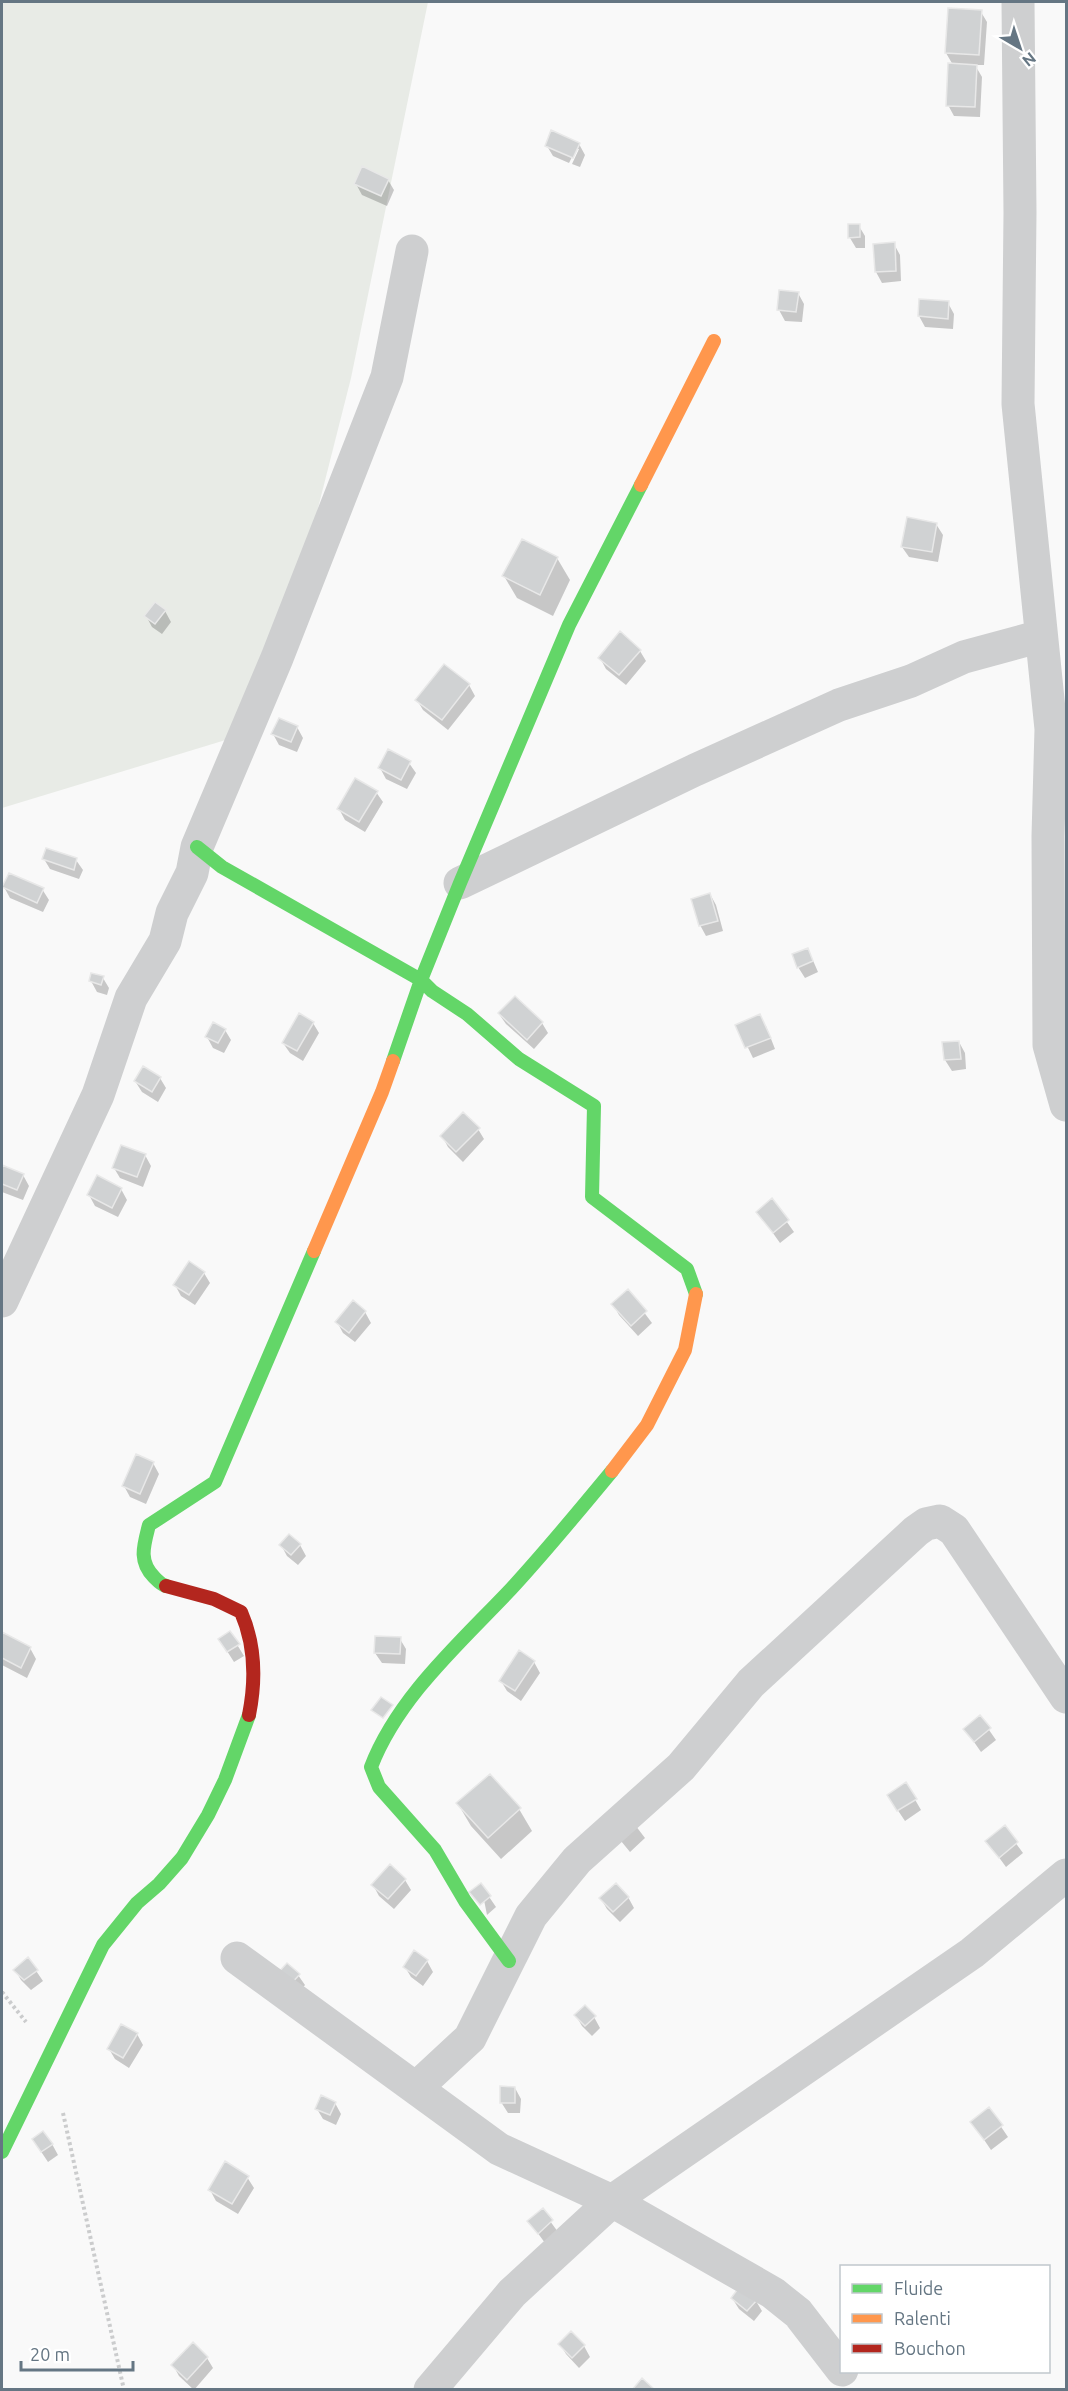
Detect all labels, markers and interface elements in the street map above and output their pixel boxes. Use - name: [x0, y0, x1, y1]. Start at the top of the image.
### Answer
- north arrow: [990, 18, 1050, 78]
- text: N: [1019, 49, 1040, 70]
- legend: [840, 2265, 1050, 2373]
- text: Fluide: [894, 2278, 943, 2298]
- text: Ralenti: [894, 2308, 951, 2328]
- scale bar: [21, 2334, 134, 2372]
- text: Bouchon: [894, 2338, 966, 2358]
- text: 20 m: [30, 2344, 70, 2364]

